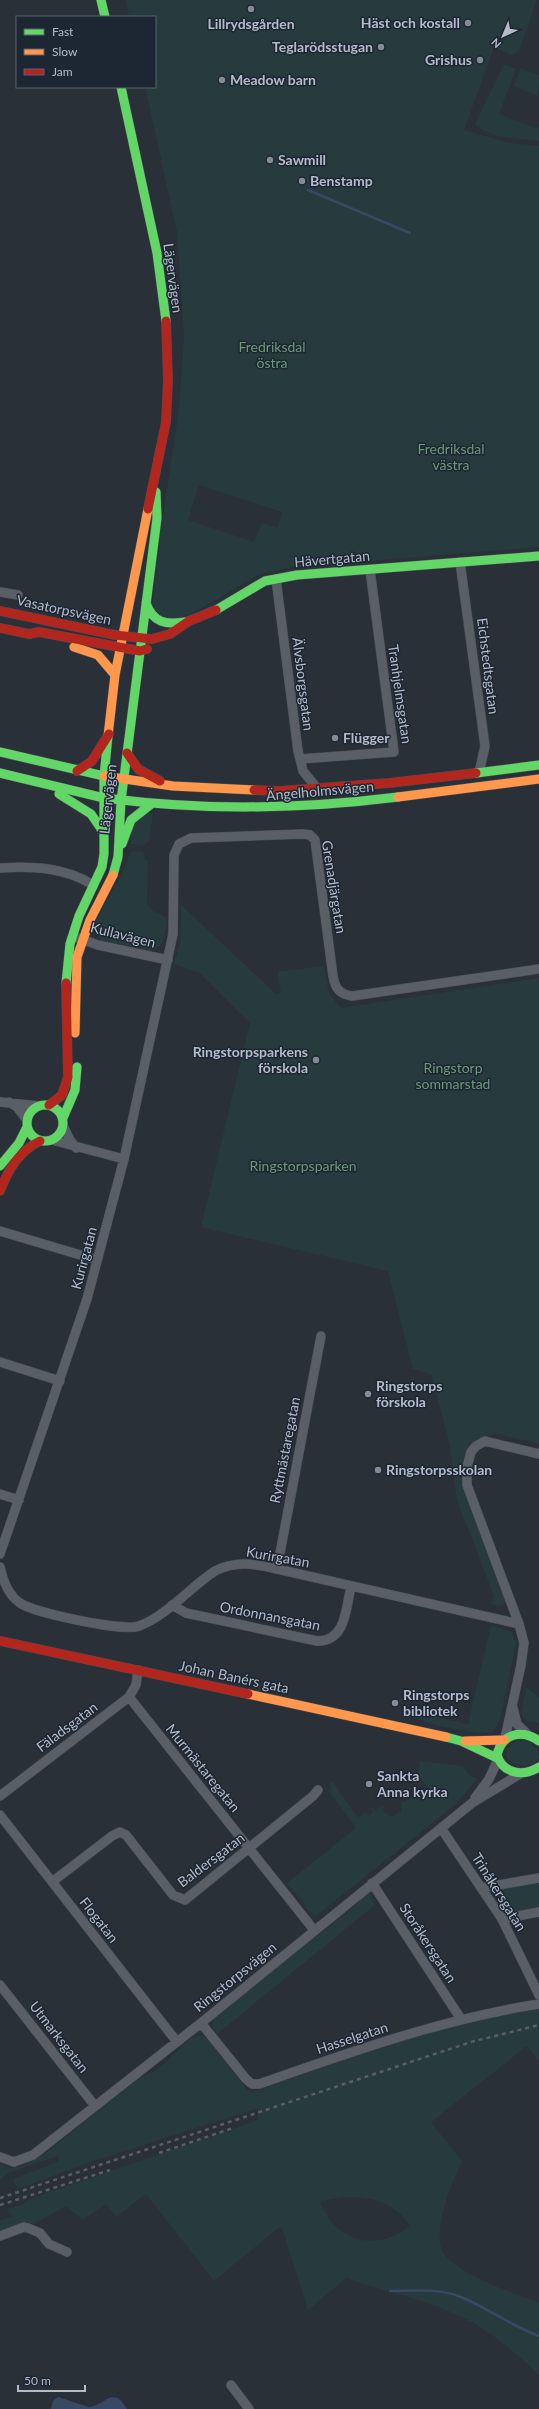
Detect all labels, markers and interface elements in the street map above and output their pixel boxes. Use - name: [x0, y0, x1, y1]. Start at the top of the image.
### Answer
- marker: Lillrydsgården: [246, 4, 256, 14]
- place label: Häst och kostall: [361, 14, 460, 31]
- place label: Lillrydsgården: [207, 15, 295, 32]
- legend: [16, 16, 156, 88]
- north arrow: [483, 16, 523, 56]
- marker: Häst och kostall: [463, 18, 473, 28]
- text: Fast: [52, 24, 74, 39]
- text: N: [488, 36, 503, 51]
- place label: Teglarödsstugan: [272, 38, 373, 55]
- marker: Teglarödsstugan: [376, 42, 386, 52]
- text: Slow: [52, 44, 78, 59]
- place label: Grishus: [425, 51, 472, 68]
- marker: Grishus: [475, 55, 485, 65]
- text: Jam: [52, 64, 73, 79]
- place label: Meadow barn: [230, 71, 316, 88]
- marker: Meadow barn: [217, 75, 227, 85]
- place label: Sawmill: [278, 151, 326, 168]
- marker: Sawmill: [265, 155, 275, 165]
- place label: Benstamp: [310, 172, 373, 189]
- marker: Benstamp: [297, 176, 307, 186]
- street label: Lägervägen: [160, 242, 187, 314]
- park label: Fredriksdal östra: [238, 338, 306, 371]
- park label: Fredriksdal västra: [417, 440, 485, 473]
- street label: Hävertgatan: [293, 547, 370, 570]
- street label: Vasatorpsvägen: [15, 591, 113, 628]
- street label: Eichstedtsgatan: [474, 617, 503, 715]
- street label: Älvsborgsgatan: [289, 636, 318, 732]
- street label: Tranhjelmsgatan: [385, 643, 416, 745]
- place label: Flügger: [343, 729, 390, 746]
- marker: Flügger: [330, 733, 340, 743]
- street label: Lägervägen: [95, 763, 120, 835]
- street label: Ängelholmsvägen: [265, 777, 375, 804]
- street label: Grenadjärgatan: [319, 839, 350, 935]
- street label: Kullavägen: [89, 918, 157, 951]
- place label: Ringstorpsparkens förskola: [193, 1043, 308, 1076]
- marker: Ringstorpsparkens förskola: [311, 1055, 321, 1065]
- park label: Ringstorp sommarstad: [416, 1059, 490, 1092]
- park label: Ringstorpsparken: [250, 1157, 356, 1174]
- street label: Kurirgatan: [67, 1225, 100, 1291]
- place label: Ringstorps förskola: [376, 1377, 442, 1410]
- marker: Ringstorps förskola: [363, 1389, 373, 1399]
- street label: Ryttmästaregatan: [266, 1395, 303, 1505]
- place label: Ringstorpsskolan: [386, 1461, 492, 1478]
- marker: Ringstorpsskolan: [373, 1465, 383, 1475]
- street label: Kurirgatan: [245, 1543, 311, 1570]
- street label: Ordonnansgatan: [218, 1597, 322, 1634]
- street label: Johan Banérs gata: [178, 1657, 291, 1696]
- place label: Ringstorps bibliotek: [403, 1686, 469, 1719]
- street label: Fäladsgatan: [33, 1698, 101, 1755]
- marker: Ringstorps bibliotek: [390, 1698, 400, 1708]
- street label: Murmästaregatan: [163, 1720, 244, 1815]
- place label: Sankta Anna kyrka: [376, 1767, 448, 1800]
- marker: Sankta Anna kyrka: [364, 1779, 374, 1789]
- street label: Baldersgatan: [174, 1829, 248, 1890]
- street label: Trinåkersgatan: [469, 1849, 530, 1934]
- street label: Flogatan: [76, 1894, 122, 1946]
- street label: Storåkersgatan: [396, 1900, 460, 1986]
- street label: Ringstorpsvägen: [190, 1938, 279, 2015]
- street label: Utmarksgatan: [26, 1998, 93, 2076]
- street label: Hasselgatan: [314, 2018, 390, 2057]
- scale bar: [18, 2367, 85, 2393]
- text: 50 m: [24, 2373, 51, 2388]

